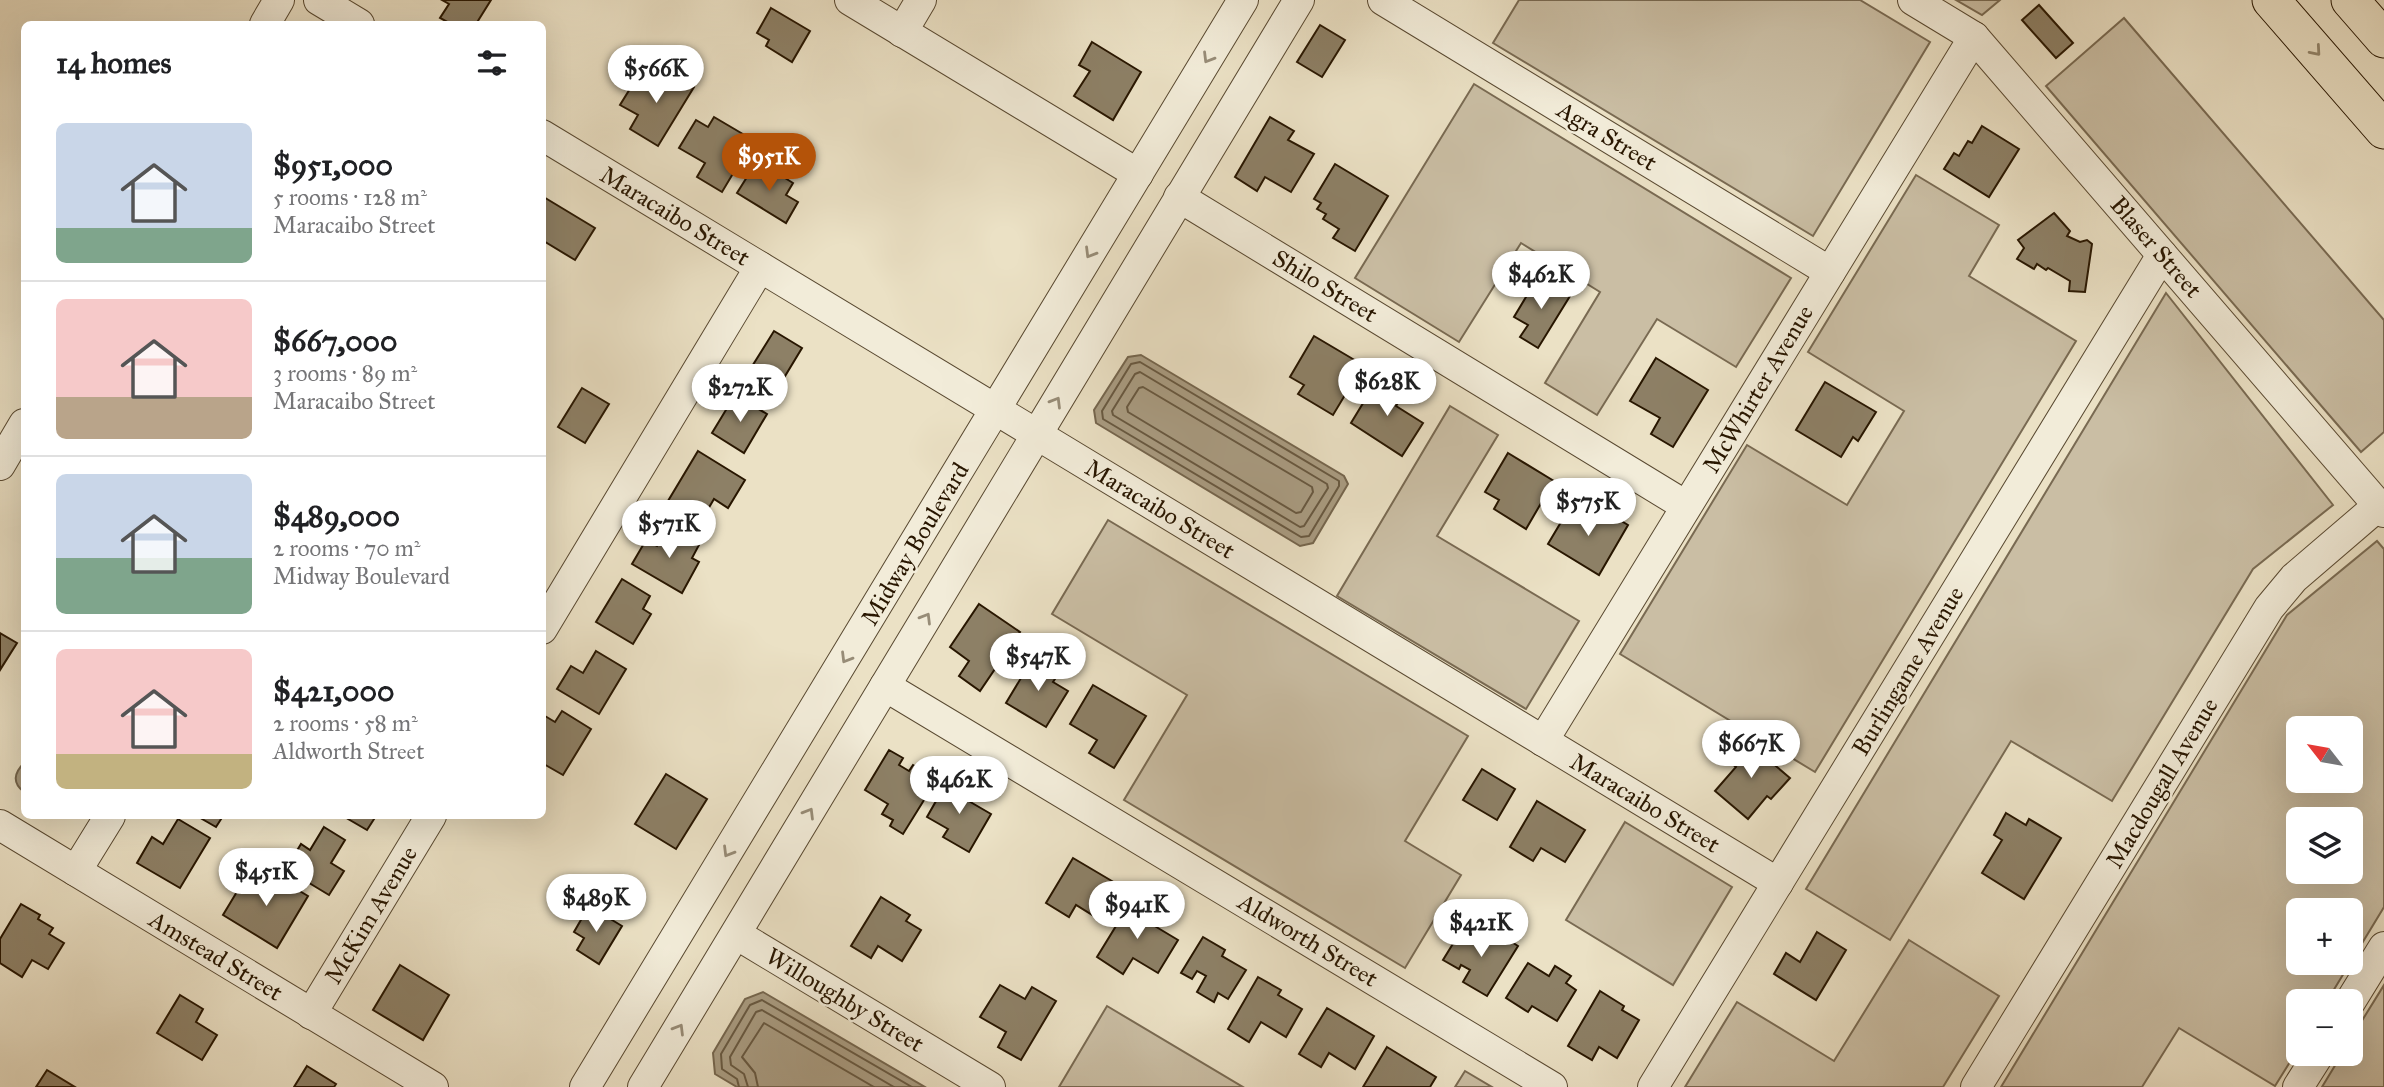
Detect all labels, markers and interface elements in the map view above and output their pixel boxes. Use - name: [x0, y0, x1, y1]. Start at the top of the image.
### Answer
- one-way arrow: [2308, 43, 2320, 56]
- icon: filters: [473, 44, 511, 82]
- text: 14 homes: [56, 45, 171, 81]
- pin: $566K: [607, 46, 705, 105]
- one-way arrow: [1203, 51, 1216, 64]
- text: $566K: [624, 54, 688, 82]
- street label: Agra Street: [1551, 94, 1663, 178]
- pin: $951K: [720, 134, 818, 193]
- text: $951K: [738, 142, 800, 170]
- text: $951,000: [273, 147, 393, 183]
- icon: home: [112, 151, 196, 235]
- street label: Maracaibo Street: [595, 159, 756, 273]
- text: 5 rooms · 128 m²: [273, 183, 427, 211]
- street label: Blaser Street: [2104, 190, 2209, 304]
- text: Maracaibo Street: [273, 211, 435, 239]
- street label: Shilo Street: [1267, 243, 1383, 329]
- one-way arrow: [1086, 246, 1099, 259]
- pin: $462K: [1492, 252, 1590, 311]
- text: $462K: [1508, 260, 1574, 288]
- street label: McWhirter Avenue: [1696, 300, 1820, 478]
- text: $667,000: [273, 323, 398, 359]
- icon: home: [112, 327, 196, 411]
- pin: $628K: [1338, 358, 1436, 418]
- text: 3 rooms · 89 m²: [273, 359, 417, 387]
- pin: $272K: [691, 364, 789, 424]
- text: $628K: [1354, 367, 1420, 395]
- text: $272K: [708, 373, 772, 401]
- text: Maracaibo Street: [273, 387, 435, 415]
- one-way arrow: [1048, 396, 1061, 409]
- street label: Maracaibo Street: [1080, 452, 1241, 566]
- street label: Midway Boulevard: [855, 457, 975, 631]
- pin: $575K: [1539, 478, 1637, 538]
- text: $575K: [1556, 487, 1620, 515]
- text: $489,000: [273, 498, 400, 534]
- pin: $571K: [620, 500, 718, 560]
- icon: home: [112, 502, 196, 586]
- text: $571K: [638, 509, 700, 537]
- text: 2 rooms · 70 m²: [273, 534, 421, 562]
- text: Midway Boulevard: [273, 562, 450, 590]
- street label: Burlingame Avenue: [1846, 581, 1970, 761]
- one-way arrow: [918, 612, 931, 625]
- pin: $547K: [989, 634, 1087, 693]
- text: $547K: [1006, 642, 1070, 670]
- one-way arrow: [841, 650, 854, 663]
- text: $421,000: [273, 673, 395, 709]
- icon: home: [112, 677, 196, 761]
- street label: Macdougall Avenue: [2099, 692, 2225, 874]
- text: 2 rooms · 58 m²: [273, 709, 418, 737]
- north arrow: [2286, 716, 2362, 793]
- map controls: [2286, 716, 2363, 1066]
- pin: $667K: [1702, 720, 1800, 780]
- text: $667K: [1718, 729, 1784, 757]
- text: Aldworth Street: [273, 737, 424, 765]
- street label: Maracaibo Street: [1565, 746, 1726, 860]
- pin: $462K: [910, 756, 1008, 816]
- text: $462K: [926, 765, 992, 793]
- one-way arrow: [800, 807, 813, 820]
- button: layers: [2286, 807, 2363, 884]
- street label: McKim Avenue: [318, 841, 424, 989]
- one-way arrow: [723, 844, 736, 857]
- pin: $451K: [217, 848, 315, 908]
- text: $451K: [235, 857, 297, 885]
- pin: $489K: [547, 874, 645, 934]
- pin: $941K: [1088, 881, 1186, 941]
- text: $489K: [562, 883, 630, 911]
- street label: Aldworth Street: [1232, 886, 1384, 994]
- text: $941K: [1105, 890, 1169, 918]
- button: +: [2286, 898, 2363, 975]
- pin: $421K: [1432, 900, 1530, 959]
- street label: Amstead Street: [143, 904, 289, 1008]
- text: $421K: [1449, 908, 1513, 936]
- street label: Willoughby Street: [760, 941, 930, 1059]
- button: −: [2286, 989, 2363, 1066]
- one-way arrow: [670, 1023, 683, 1036]

